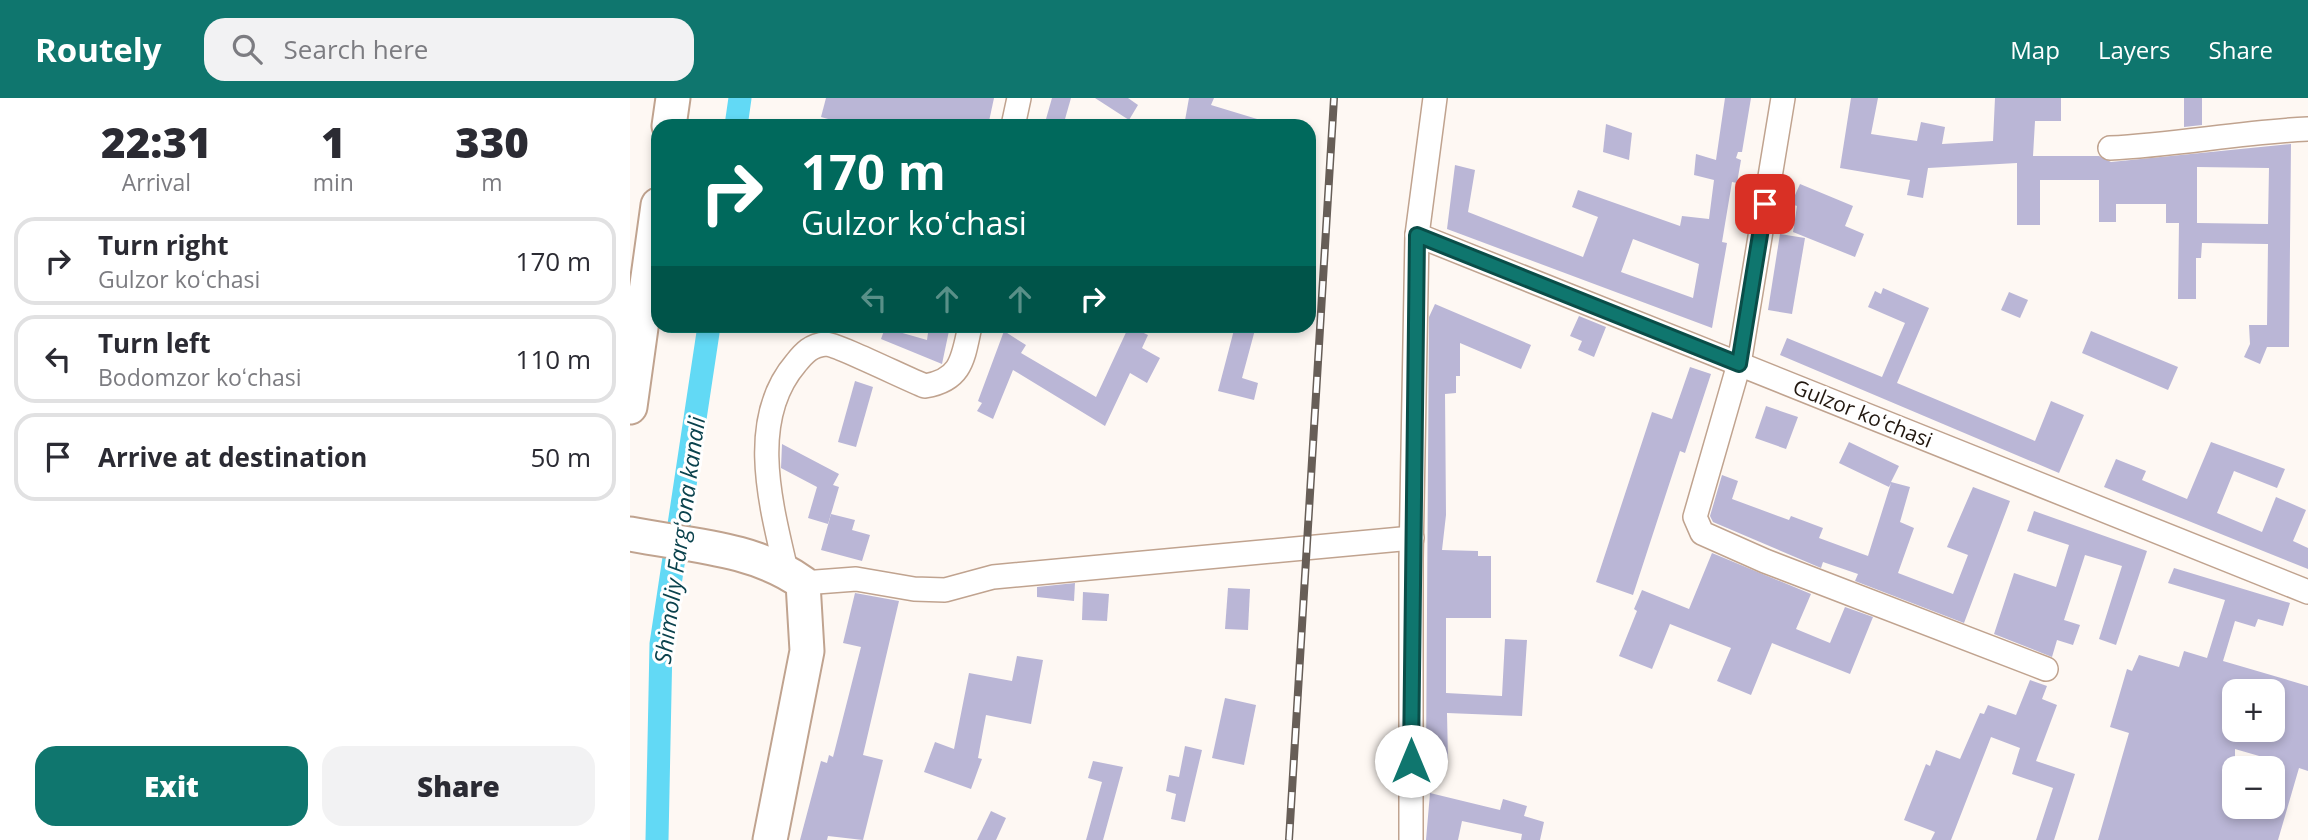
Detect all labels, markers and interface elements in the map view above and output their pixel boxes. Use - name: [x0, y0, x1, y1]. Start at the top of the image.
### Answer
- search box: [204, 18, 694, 81]
- text: Routely: [35, 27, 162, 72]
- icon: search: [228, 30, 266, 68]
- text: Search here: [284, 31, 428, 67]
- text: Map: [2010, 33, 2060, 66]
- text: Layers: [2098, 33, 2171, 66]
- text: Share: [2209, 33, 2273, 66]
- text: 22:31: [101, 113, 212, 170]
- text: 1: [321, 113, 346, 170]
- text: 330: [455, 113, 529, 170]
- text: 170 m: [801, 138, 946, 204]
- icon: right: [686, 147, 777, 238]
- text: Arrival: [122, 166, 191, 198]
- text: min: [313, 166, 354, 198]
- text: m: [481, 166, 503, 198]
- pin: [1735, 174, 1795, 234]
- icon: arrive: [1746, 185, 1784, 223]
- text: Gulzor koʻchasi: [801, 201, 1027, 244]
- text: Turn right: [98, 227, 229, 263]
- icon: right: [39, 242, 77, 280]
- text: 170 m: [516, 243, 591, 279]
- text: Gulzor koʻchasi: [98, 263, 260, 295]
- icon: left: [855, 280, 893, 318]
- icon: ahead: [928, 280, 966, 318]
- icon: ahead: [1001, 280, 1039, 318]
- icon: right: [1074, 280, 1112, 318]
- text: Turn left: [98, 325, 210, 361]
- icon: left: [39, 340, 77, 378]
- text: 110 m: [516, 341, 591, 377]
- text: Bodomzor koʻchasi: [98, 361, 302, 393]
- street label: Gulzor koʻchasi: [1789, 372, 1937, 454]
- water label: Shimoliy Fargʻona kanali: [646, 413, 712, 666]
- icon: arrive: [39, 438, 77, 476]
- text: Arrive at destination: [98, 439, 367, 475]
- text: 50 m: [530, 439, 591, 475]
- map controls: [2222, 679, 2285, 819]
- button: +: [2222, 679, 2285, 742]
- position arrow: [1374, 724, 1448, 798]
- button: Exit: [35, 746, 308, 826]
- button: Share: [322, 746, 595, 826]
- button: −: [2222, 756, 2285, 819]

